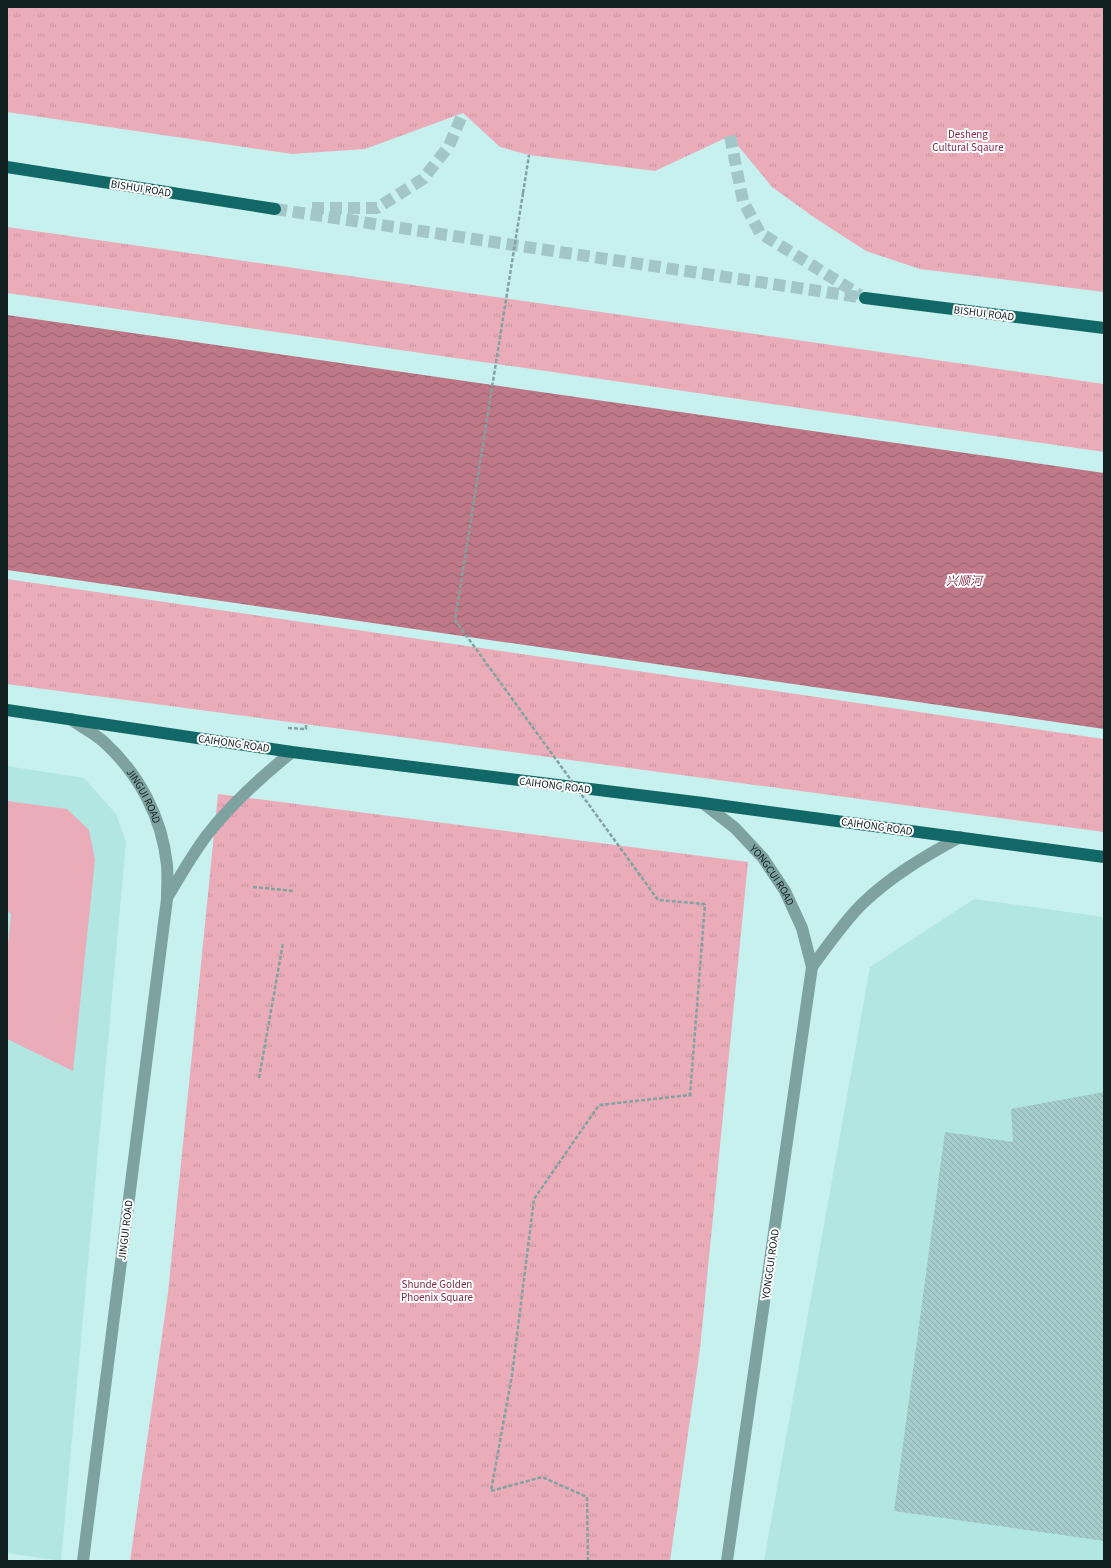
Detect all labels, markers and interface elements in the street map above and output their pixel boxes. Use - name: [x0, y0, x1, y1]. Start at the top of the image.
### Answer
- park label: Desheng Cultural Sqaure: [932, 127, 1004, 155]
- street label: BISHUI ROAD: [110, 176, 172, 201]
- street label: BISHUI ROAD: [953, 302, 1015, 325]
- water label: 兴顺河: [946, 573, 984, 590]
- street label: CAIHONG ROAD: [197, 731, 271, 756]
- street label: JINGUI ROAD: [123, 766, 164, 826]
- street label: CAIHONG ROAD: [518, 774, 592, 797]
- street label: CAIHONG ROAD: [840, 814, 914, 839]
- street label: YONGCUI ROAD: [745, 841, 798, 908]
- street label: JINGUI ROAD: [114, 1199, 137, 1261]
- street label: YONGCUI ROAD: [758, 1228, 783, 1301]
- park label: Shunde Golden Phoenix Square: [401, 1277, 474, 1305]

